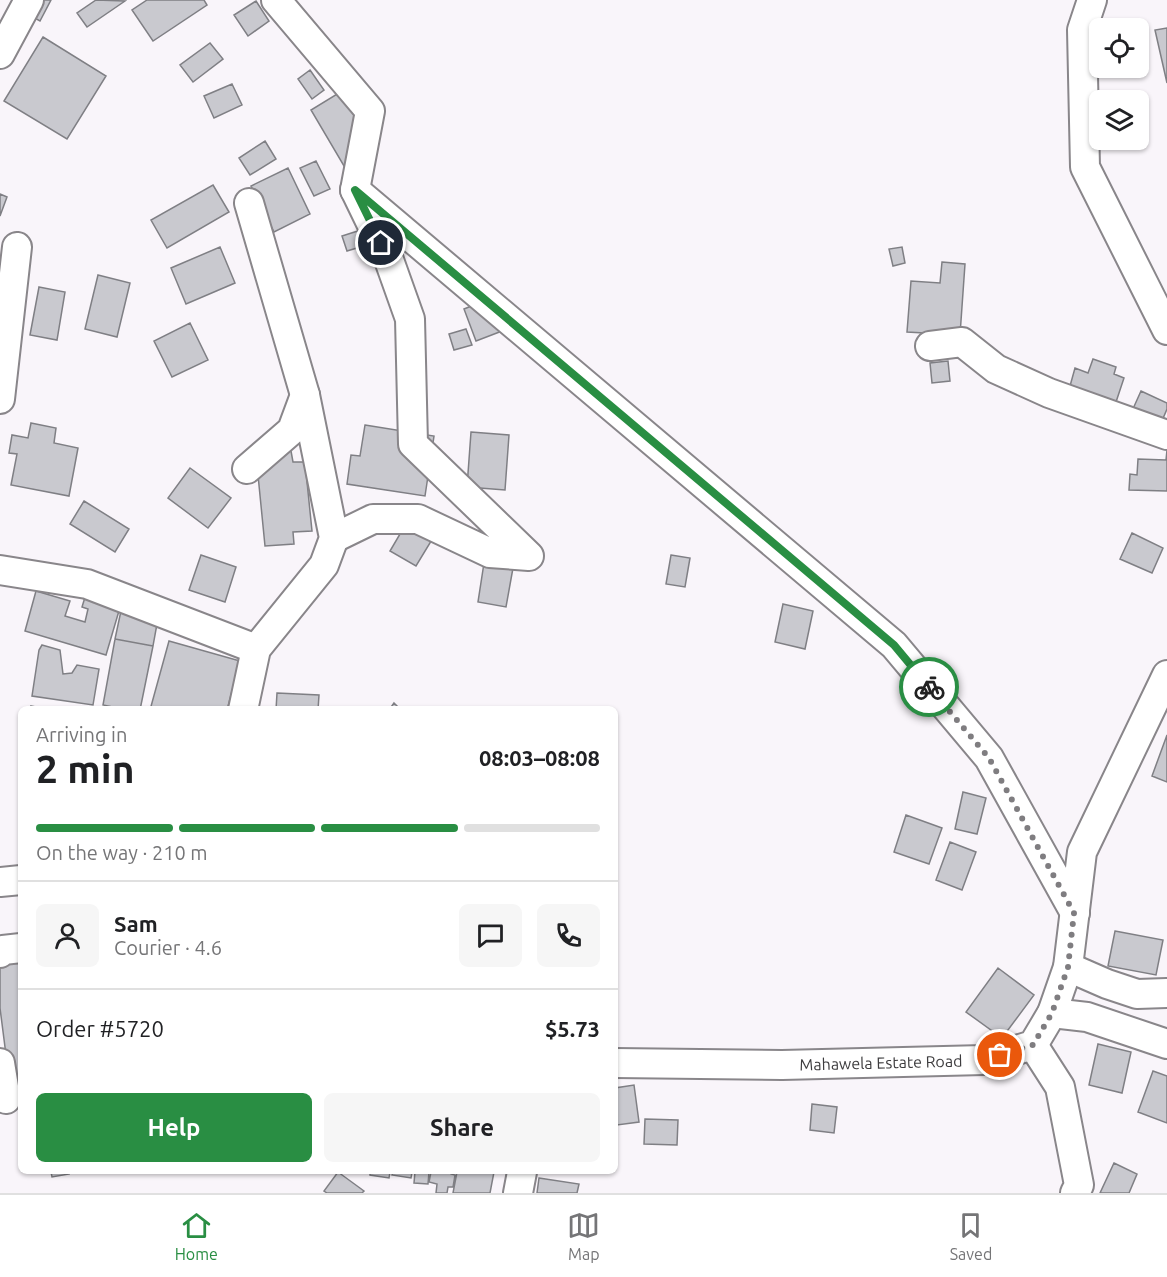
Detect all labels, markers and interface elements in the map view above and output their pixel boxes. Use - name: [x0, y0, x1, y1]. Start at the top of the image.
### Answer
- map controls: [1089, 18, 1149, 150]
- button: locate: [1089, 18, 1149, 78]
- button: layers: [1089, 90, 1149, 150]
- pin: [355, 217, 406, 268]
- icon: home: [364, 226, 397, 259]
- courier: [899, 657, 959, 717]
- icon: bike: [913, 671, 946, 704]
- text: Arriving in: [36, 723, 127, 746]
- text: 08:03–08:08: [479, 745, 600, 770]
- text: 2 min: [36, 747, 135, 790]
- text: On the way · 210 m: [36, 841, 208, 864]
- button: person: [36, 904, 99, 967]
- button: chat: [459, 904, 522, 967]
- button: phone: [537, 904, 600, 967]
- text: Sam: [114, 911, 158, 936]
- text: Courier · 4.6: [114, 936, 222, 959]
- text: Order #5720: [36, 1016, 164, 1041]
- text: $5.73: [545, 1016, 600, 1041]
- pin: [974, 1029, 1025, 1080]
- icon: bag: [983, 1038, 1016, 1071]
- street label: Mahawela Estate Road: [799, 1052, 963, 1074]
- button: Help: [36, 1093, 312, 1162]
- button: Share: [324, 1093, 600, 1162]
- tab: Home: [175, 1209, 218, 1263]
- tab: Map: [567, 1209, 600, 1263]
- tab: Saved: [950, 1209, 992, 1263]

